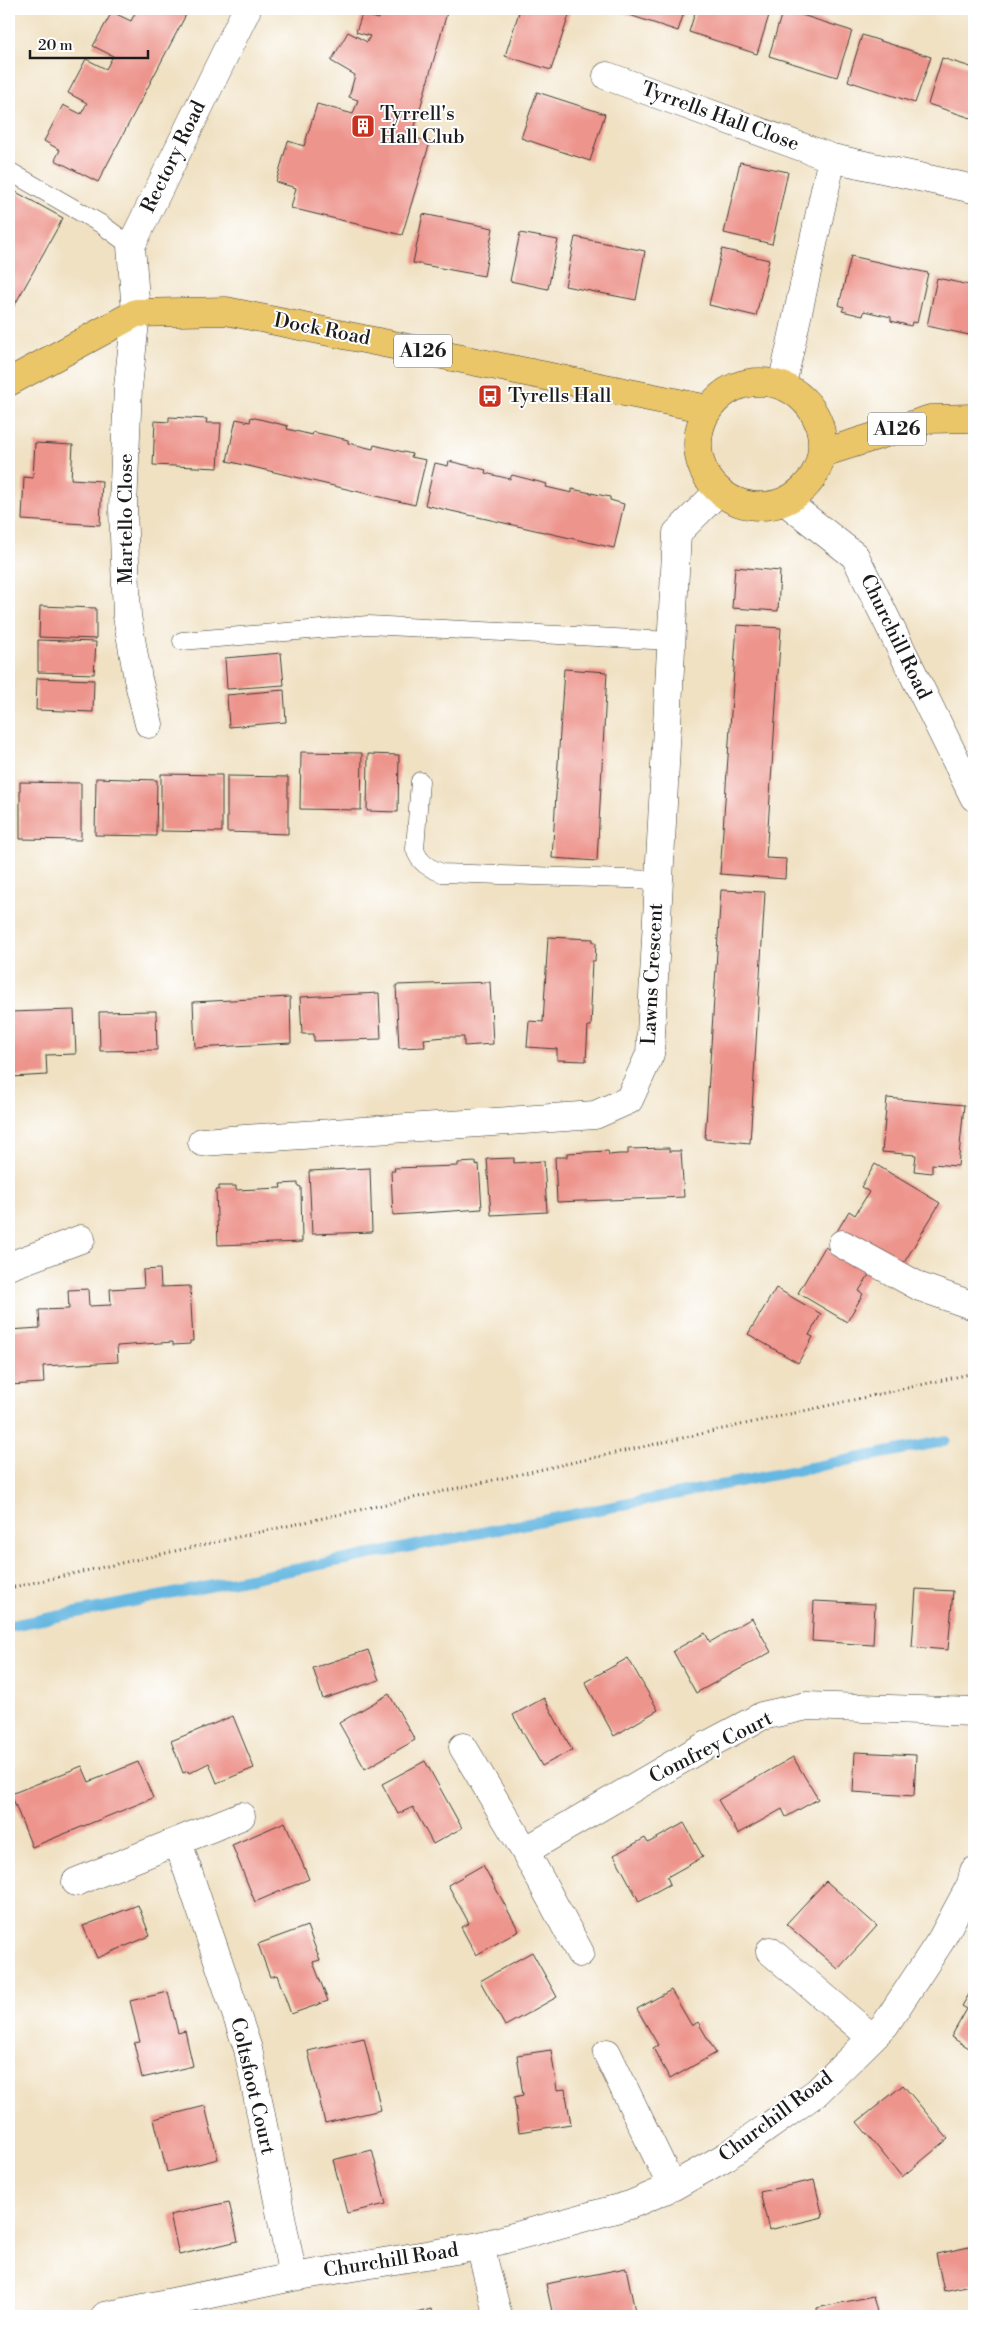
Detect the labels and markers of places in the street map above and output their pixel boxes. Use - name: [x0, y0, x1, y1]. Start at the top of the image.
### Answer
- place label: Tyrrell's Hall Club: [380, 102, 465, 150]
- building icon: Tyrrell's Hall Club: [350, 113, 376, 139]
- bus stop icon: Tyrells Hall: [477, 383, 503, 409]
- place label: Tyrells Hall: [508, 384, 611, 409]

